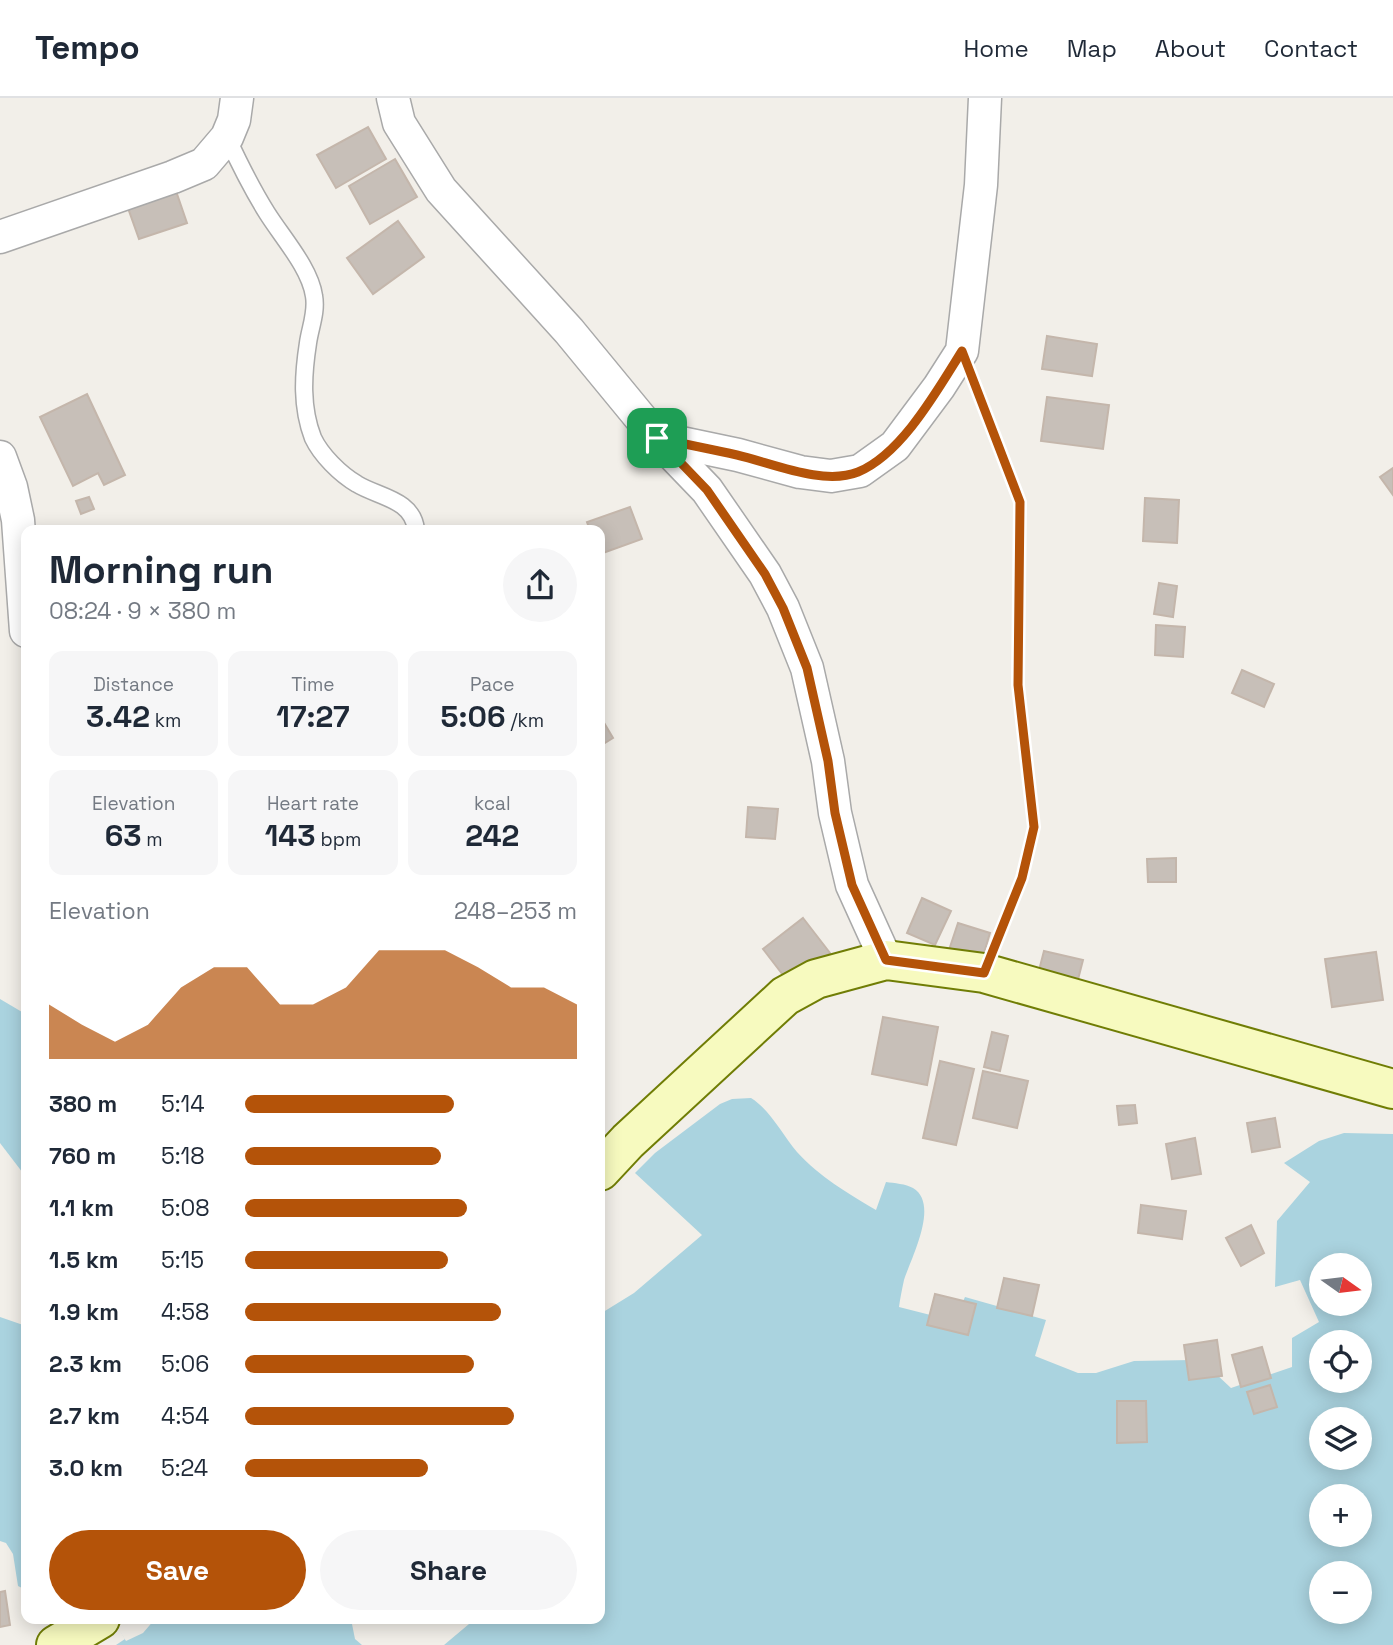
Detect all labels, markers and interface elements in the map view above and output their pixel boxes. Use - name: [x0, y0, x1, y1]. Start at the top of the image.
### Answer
- text: Tempo: [35, 27, 140, 69]
- text: Home: [963, 33, 1029, 64]
- text: Map: [1067, 33, 1117, 64]
- text: About: [1155, 33, 1226, 64]
- text: Contact: [1264, 33, 1358, 64]
- pin: [627, 408, 687, 468]
- icon: arrive: [638, 419, 676, 457]
- text: Morning run: [49, 546, 274, 594]
- button: share: [503, 548, 577, 622]
- text: 08:24 · 9 × 380 m: [49, 596, 236, 626]
- text: Distance: [93, 672, 174, 697]
- text: Time: [291, 672, 335, 697]
- text: Pace: [470, 672, 515, 697]
- text: 3.42: [86, 697, 150, 736]
- text: 17:27: [276, 697, 350, 736]
- text: 5:06: [441, 697, 506, 736]
- text: km: [150, 708, 181, 733]
- text: /km: [506, 708, 544, 733]
- text: Elevation: [92, 791, 175, 816]
- text: Heart rate: [267, 791, 359, 816]
- text: kcal: [474, 791, 511, 816]
- text: 63: [105, 816, 141, 855]
- text: 143: [265, 816, 316, 855]
- text: 242: [465, 816, 519, 855]
- text: m: [141, 827, 163, 852]
- text: bpm: [316, 827, 361, 852]
- text: Elevation: [49, 896, 150, 926]
- text: 248–253 m: [454, 896, 577, 926]
- text: 380 m: [49, 1089, 117, 1119]
- text: 5:14: [161, 1089, 205, 1119]
- text: 760 m: [49, 1141, 116, 1171]
- text: 5:18: [161, 1141, 205, 1171]
- text: 1.1 km: [49, 1193, 114, 1223]
- text: 5:08: [161, 1193, 210, 1223]
- text: 1.5 km: [49, 1245, 119, 1275]
- text: 5:15: [161, 1245, 204, 1275]
- north arrow: [1309, 1253, 1372, 1316]
- map controls: [1309, 1253, 1372, 1624]
- text: 1.9 km: [49, 1297, 119, 1327]
- text: 4:58: [161, 1297, 209, 1327]
- button: locate: [1309, 1330, 1372, 1393]
- text: 2.3 km: [49, 1349, 122, 1379]
- text: 5:06: [161, 1349, 209, 1379]
- text: 2.7 km: [49, 1401, 120, 1431]
- text: 4:54: [161, 1401, 209, 1431]
- button: layers: [1309, 1407, 1372, 1470]
- text: 3.0 km: [49, 1453, 123, 1483]
- text: 5:24: [161, 1453, 208, 1483]
- button: +: [1309, 1484, 1372, 1547]
- button: Save: [49, 1530, 306, 1610]
- button: Share: [320, 1530, 577, 1610]
- button: −: [1309, 1561, 1372, 1624]

